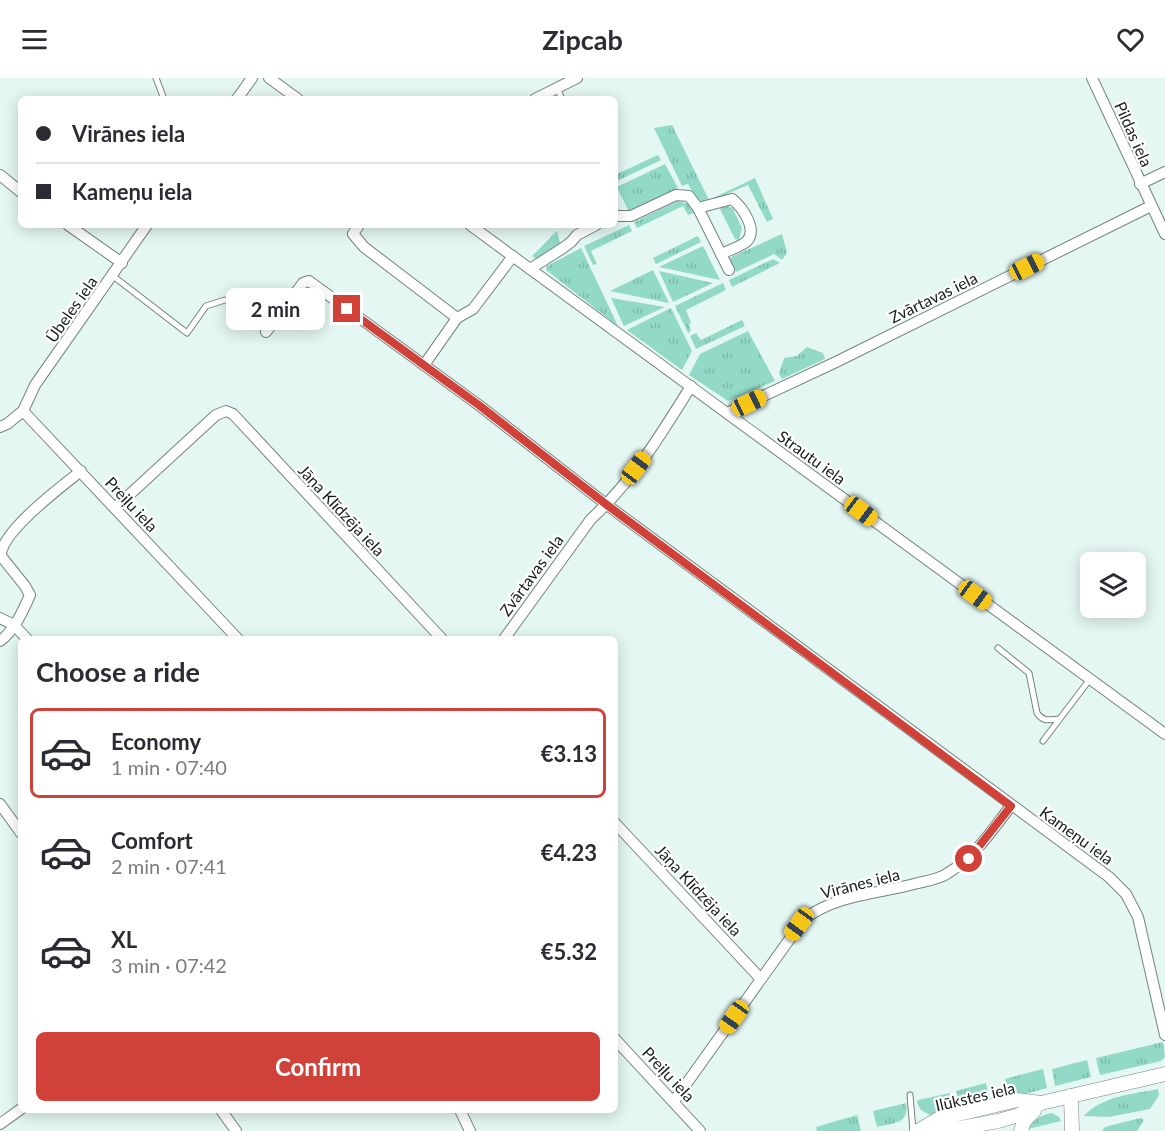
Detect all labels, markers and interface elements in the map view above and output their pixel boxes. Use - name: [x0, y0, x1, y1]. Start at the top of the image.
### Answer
- icon: menu: [18, 23, 51, 56]
- text: Zipcab: [542, 23, 623, 56]
- icon: heart: [1114, 23, 1147, 56]
- street label: Pildas iela: [1111, 99, 1157, 169]
- text: Virānes iela: [72, 120, 185, 147]
- text: Kameņu iela: [72, 178, 193, 205]
- car: [1007, 251, 1047, 283]
- street label: Zvārtavas iela: [886, 268, 980, 326]
- street label: Ūbeles iela: [41, 272, 101, 346]
- callout: 2 min: [227, 288, 326, 330]
- route end: [333, 295, 360, 322]
- text: 2 min: [251, 297, 300, 321]
- car: [729, 387, 769, 419]
- street label: Strautu iela: [774, 426, 850, 488]
- car: [618, 448, 654, 488]
- street label: Jāņa Klīdzēja iela: [295, 460, 389, 560]
- street label: Preiļu iela: [102, 473, 162, 535]
- car: [841, 493, 881, 529]
- street label: Zvārtavas iela: [495, 531, 567, 619]
- map controls: [1080, 552, 1146, 618]
- button: layers: [1080, 552, 1146, 618]
- car: [955, 577, 995, 613]
- text: Choose a ride: [36, 655, 200, 688]
- icon: car: [39, 726, 93, 780]
- text: Economy: [111, 728, 201, 755]
- text: €3.13: [541, 740, 597, 767]
- text: 1 min · 07:40: [111, 755, 227, 779]
- street label: Kameņu iela: [1037, 802, 1117, 868]
- icon: car: [39, 825, 93, 879]
- text: Comfort: [111, 827, 193, 854]
- text: €4.23: [541, 839, 597, 866]
- street label: Jāņa Klīdzēja iela: [652, 840, 746, 940]
- route start: [955, 845, 982, 872]
- text: 2 min · 07:41: [111, 854, 227, 878]
- street label: Virānes iela: [819, 864, 901, 902]
- car: [781, 904, 817, 944]
- icon: car: [39, 924, 93, 978]
- text: XL: [111, 926, 137, 953]
- text: €5.32: [541, 938, 597, 965]
- text: 3 min · 07:42: [111, 953, 227, 977]
- car: [716, 997, 752, 1037]
- button: Confirm: [36, 1032, 600, 1101]
- street label: Preiļu iela: [639, 1043, 699, 1105]
- street label: Ilūkstes iela: [933, 1078, 1017, 1114]

